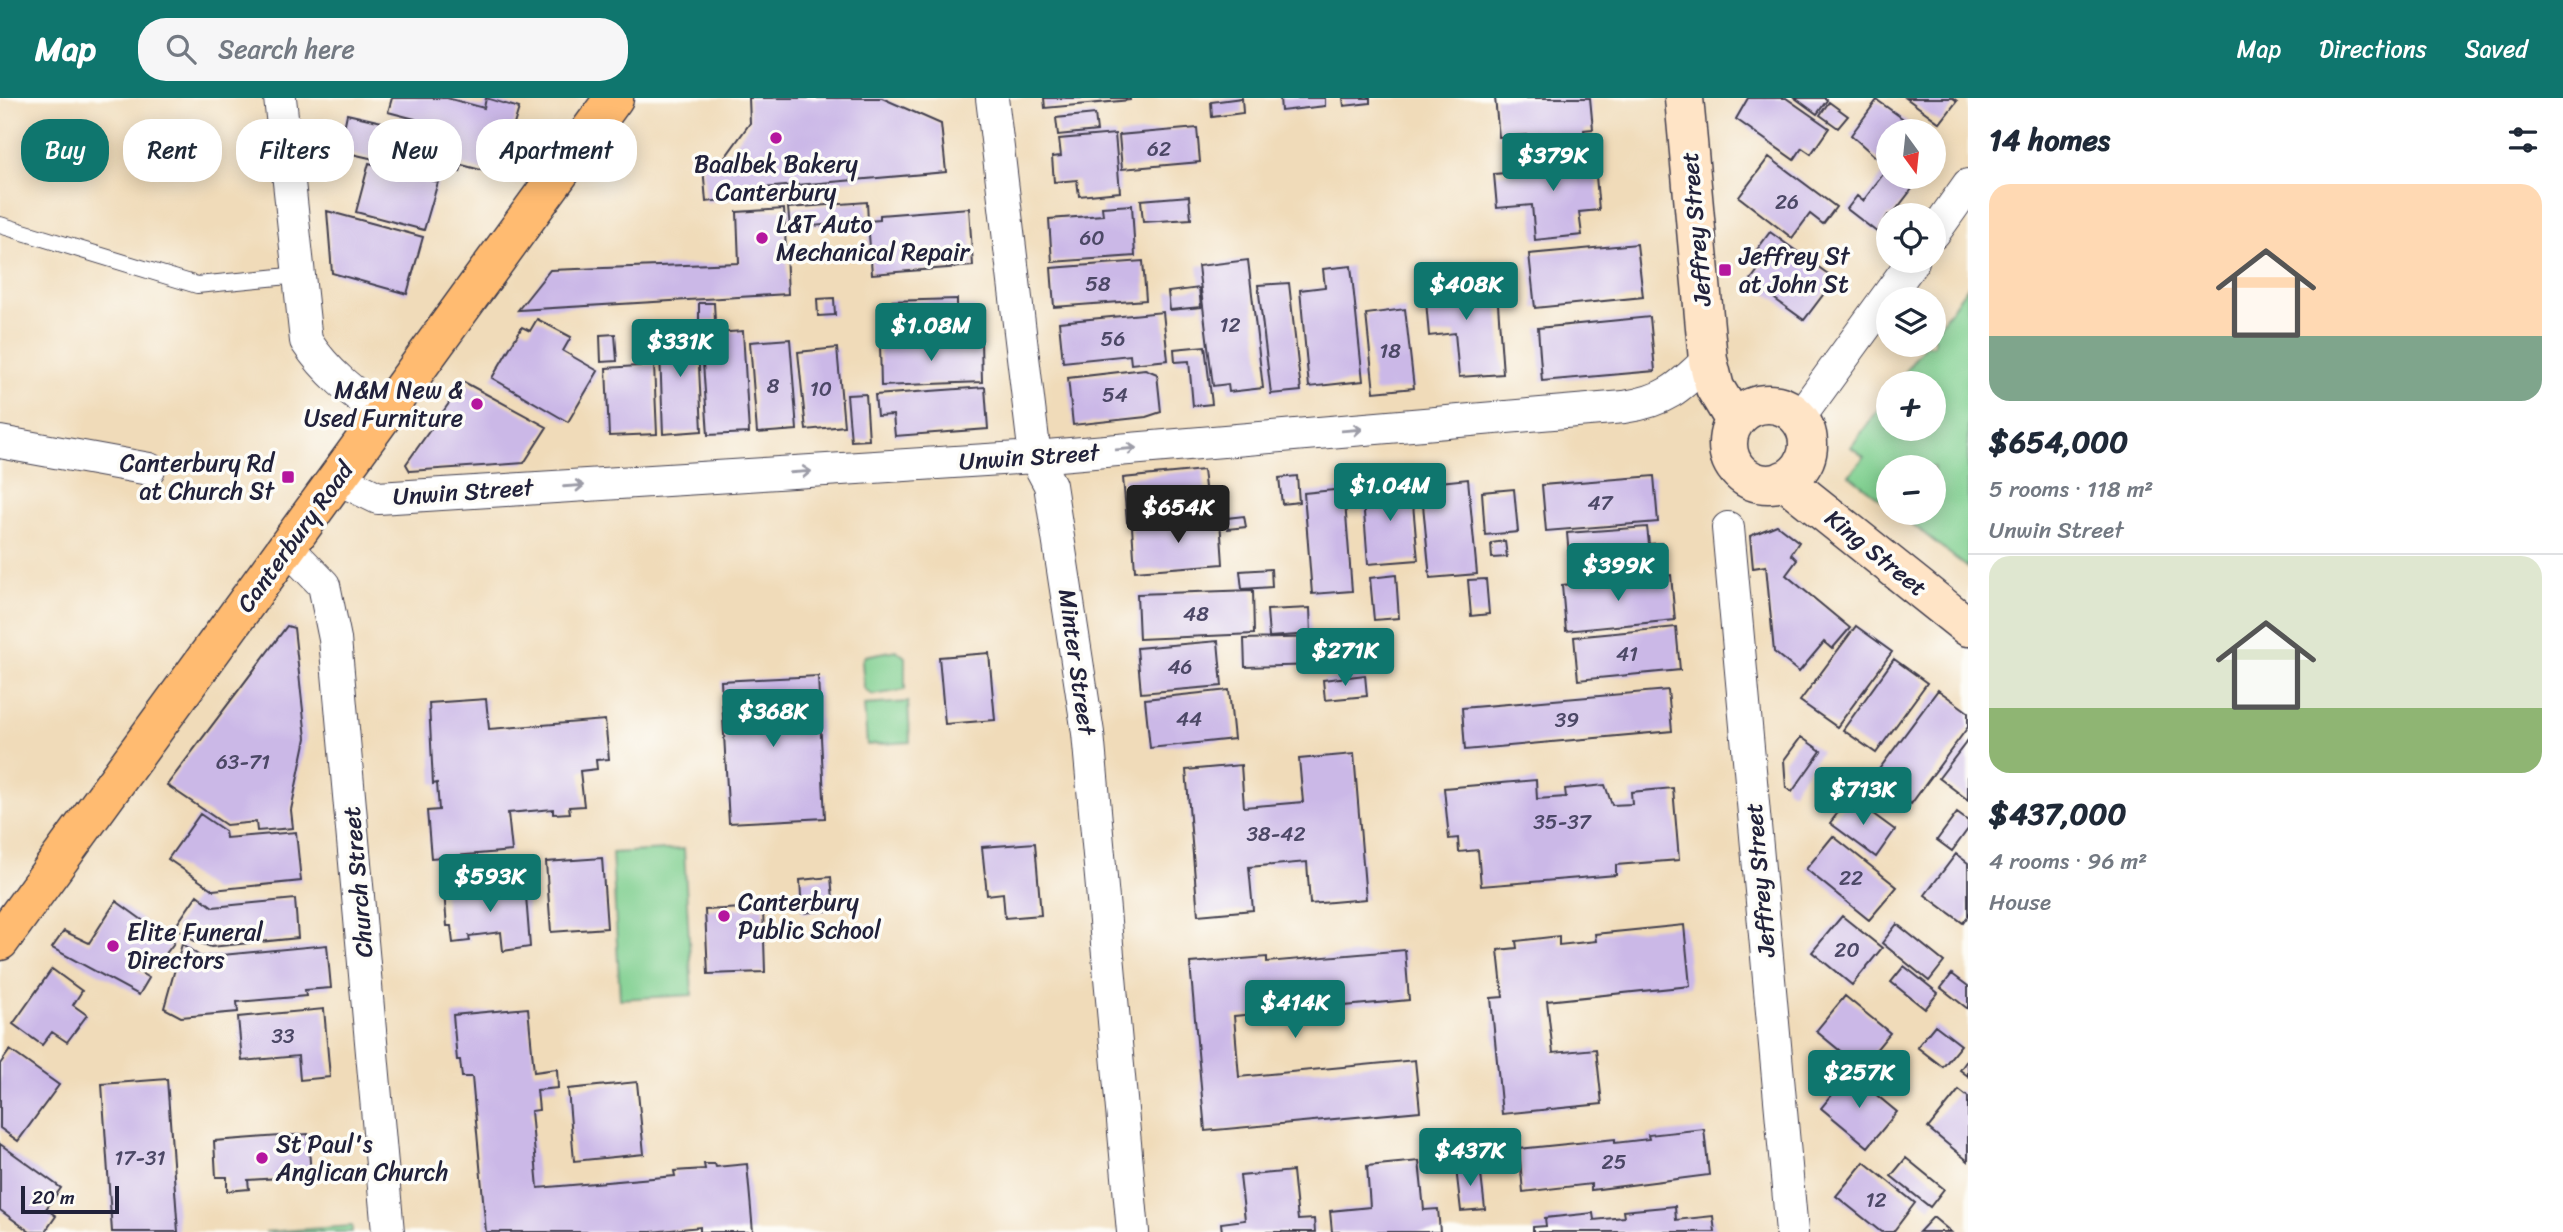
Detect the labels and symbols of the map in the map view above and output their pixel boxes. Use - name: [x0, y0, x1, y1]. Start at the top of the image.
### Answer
- north arrow: [1876, 119, 1946, 189]
- marker: Baalbek Bakery Canterbury: [768, 130, 784, 146]
- house number: 62: [1147, 130, 1171, 168]
- pin: $379K: [1504, 134, 1602, 193]
- place label: Baalbek Bakery Canterbury: [694, 143, 859, 213]
- street label: Jeffrey Street: [1668, 150, 1724, 309]
- house number: 26: [1775, 183, 1799, 221]
- place label: L&T Auto Mechanical Repair: [776, 203, 972, 273]
- house number: 60: [1079, 219, 1105, 257]
- marker: L&T Auto Mechanical Repair: [754, 230, 770, 246]
- place label: Jeffrey St at John St: [1738, 235, 1851, 305]
- pin: $408K: [1417, 262, 1515, 322]
- marker: Jeffrey St at John St: [1717, 262, 1733, 278]
- house number: 58: [1085, 265, 1111, 303]
- pin: $1.08M: [874, 303, 988, 363]
- house number: 12: [1219, 306, 1241, 344]
- pin: $331K: [631, 320, 729, 379]
- house number: 56: [1101, 320, 1125, 358]
- house number: 18: [1379, 332, 1401, 370]
- house number: 8: [767, 367, 780, 405]
- place label: M&M New & Used Furniture: [304, 369, 463, 439]
- house number: 10: [810, 370, 832, 408]
- house number: 54: [1102, 376, 1128, 414]
- marker: M&M New & Used Furniture: [469, 396, 485, 412]
- one-way arrow: [1341, 423, 1363, 436]
- street label: Unwin Street: [958, 431, 1102, 483]
- place label: Canterbury Rd at Church St: [120, 442, 276, 512]
- one-way arrow: [1114, 442, 1136, 455]
- street label: Canterbury Road: [226, 451, 366, 622]
- pin: $1.04M: [1333, 464, 1447, 523]
- one-way arrow: [789, 465, 812, 478]
- street label: Unwin Street: [392, 466, 536, 518]
- marker: Canterbury Rd at Church St: [280, 469, 296, 485]
- one-way arrow: [562, 479, 585, 492]
- house number: 47: [1587, 484, 1615, 522]
- pin: $654K: [1129, 486, 1227, 545]
- street label: King Street: [1815, 498, 1937, 608]
- pin: $399K: [1569, 544, 1667, 603]
- street label: Minter Street: [1046, 586, 1108, 739]
- house number: 48: [1183, 595, 1209, 633]
- pin: $271K: [1296, 628, 1394, 688]
- house number: 41: [1616, 635, 1638, 673]
- house number: 46: [1167, 648, 1193, 686]
- pin: $368K: [724, 690, 822, 749]
- house number: 44: [1176, 700, 1202, 738]
- house number: 39: [1555, 701, 1579, 739]
- house number: 63-71: [216, 743, 270, 781]
- pin: $713K: [1814, 768, 1912, 827]
- street label: Jeffrey Street: [1732, 801, 1788, 960]
- house number: 35-37: [1533, 803, 1593, 841]
- street label: Church Street: [330, 805, 386, 959]
- house number: 38-42: [1246, 815, 1306, 853]
- pin: $593K: [441, 854, 539, 914]
- house number: 22: [1839, 859, 1863, 897]
- place label: Canterbury Public School: [738, 881, 882, 951]
- marker: Canterbury Public School: [716, 908, 732, 924]
- place label: Elite Funeral Directors: [127, 911, 264, 981]
- house number: 20: [1834, 931, 1860, 969]
- marker: Elite Funeral Directors: [105, 938, 121, 954]
- pin: $414K: [1246, 981, 1344, 1040]
- house number: 33: [271, 1017, 295, 1055]
- pin: $257K: [1810, 1051, 1908, 1110]
- place label: St Paul's Anglican Church: [275, 1123, 448, 1193]
- pin: $437K: [1421, 1128, 1519, 1188]
- house number: 17-31: [114, 1139, 166, 1177]
- house number: 25: [1602, 1143, 1627, 1181]
- marker: St Paul's Anglican Church: [254, 1150, 270, 1166]
- house number: 12: [1865, 1181, 1887, 1219]
- scale bar: [21, 1183, 119, 1215]

